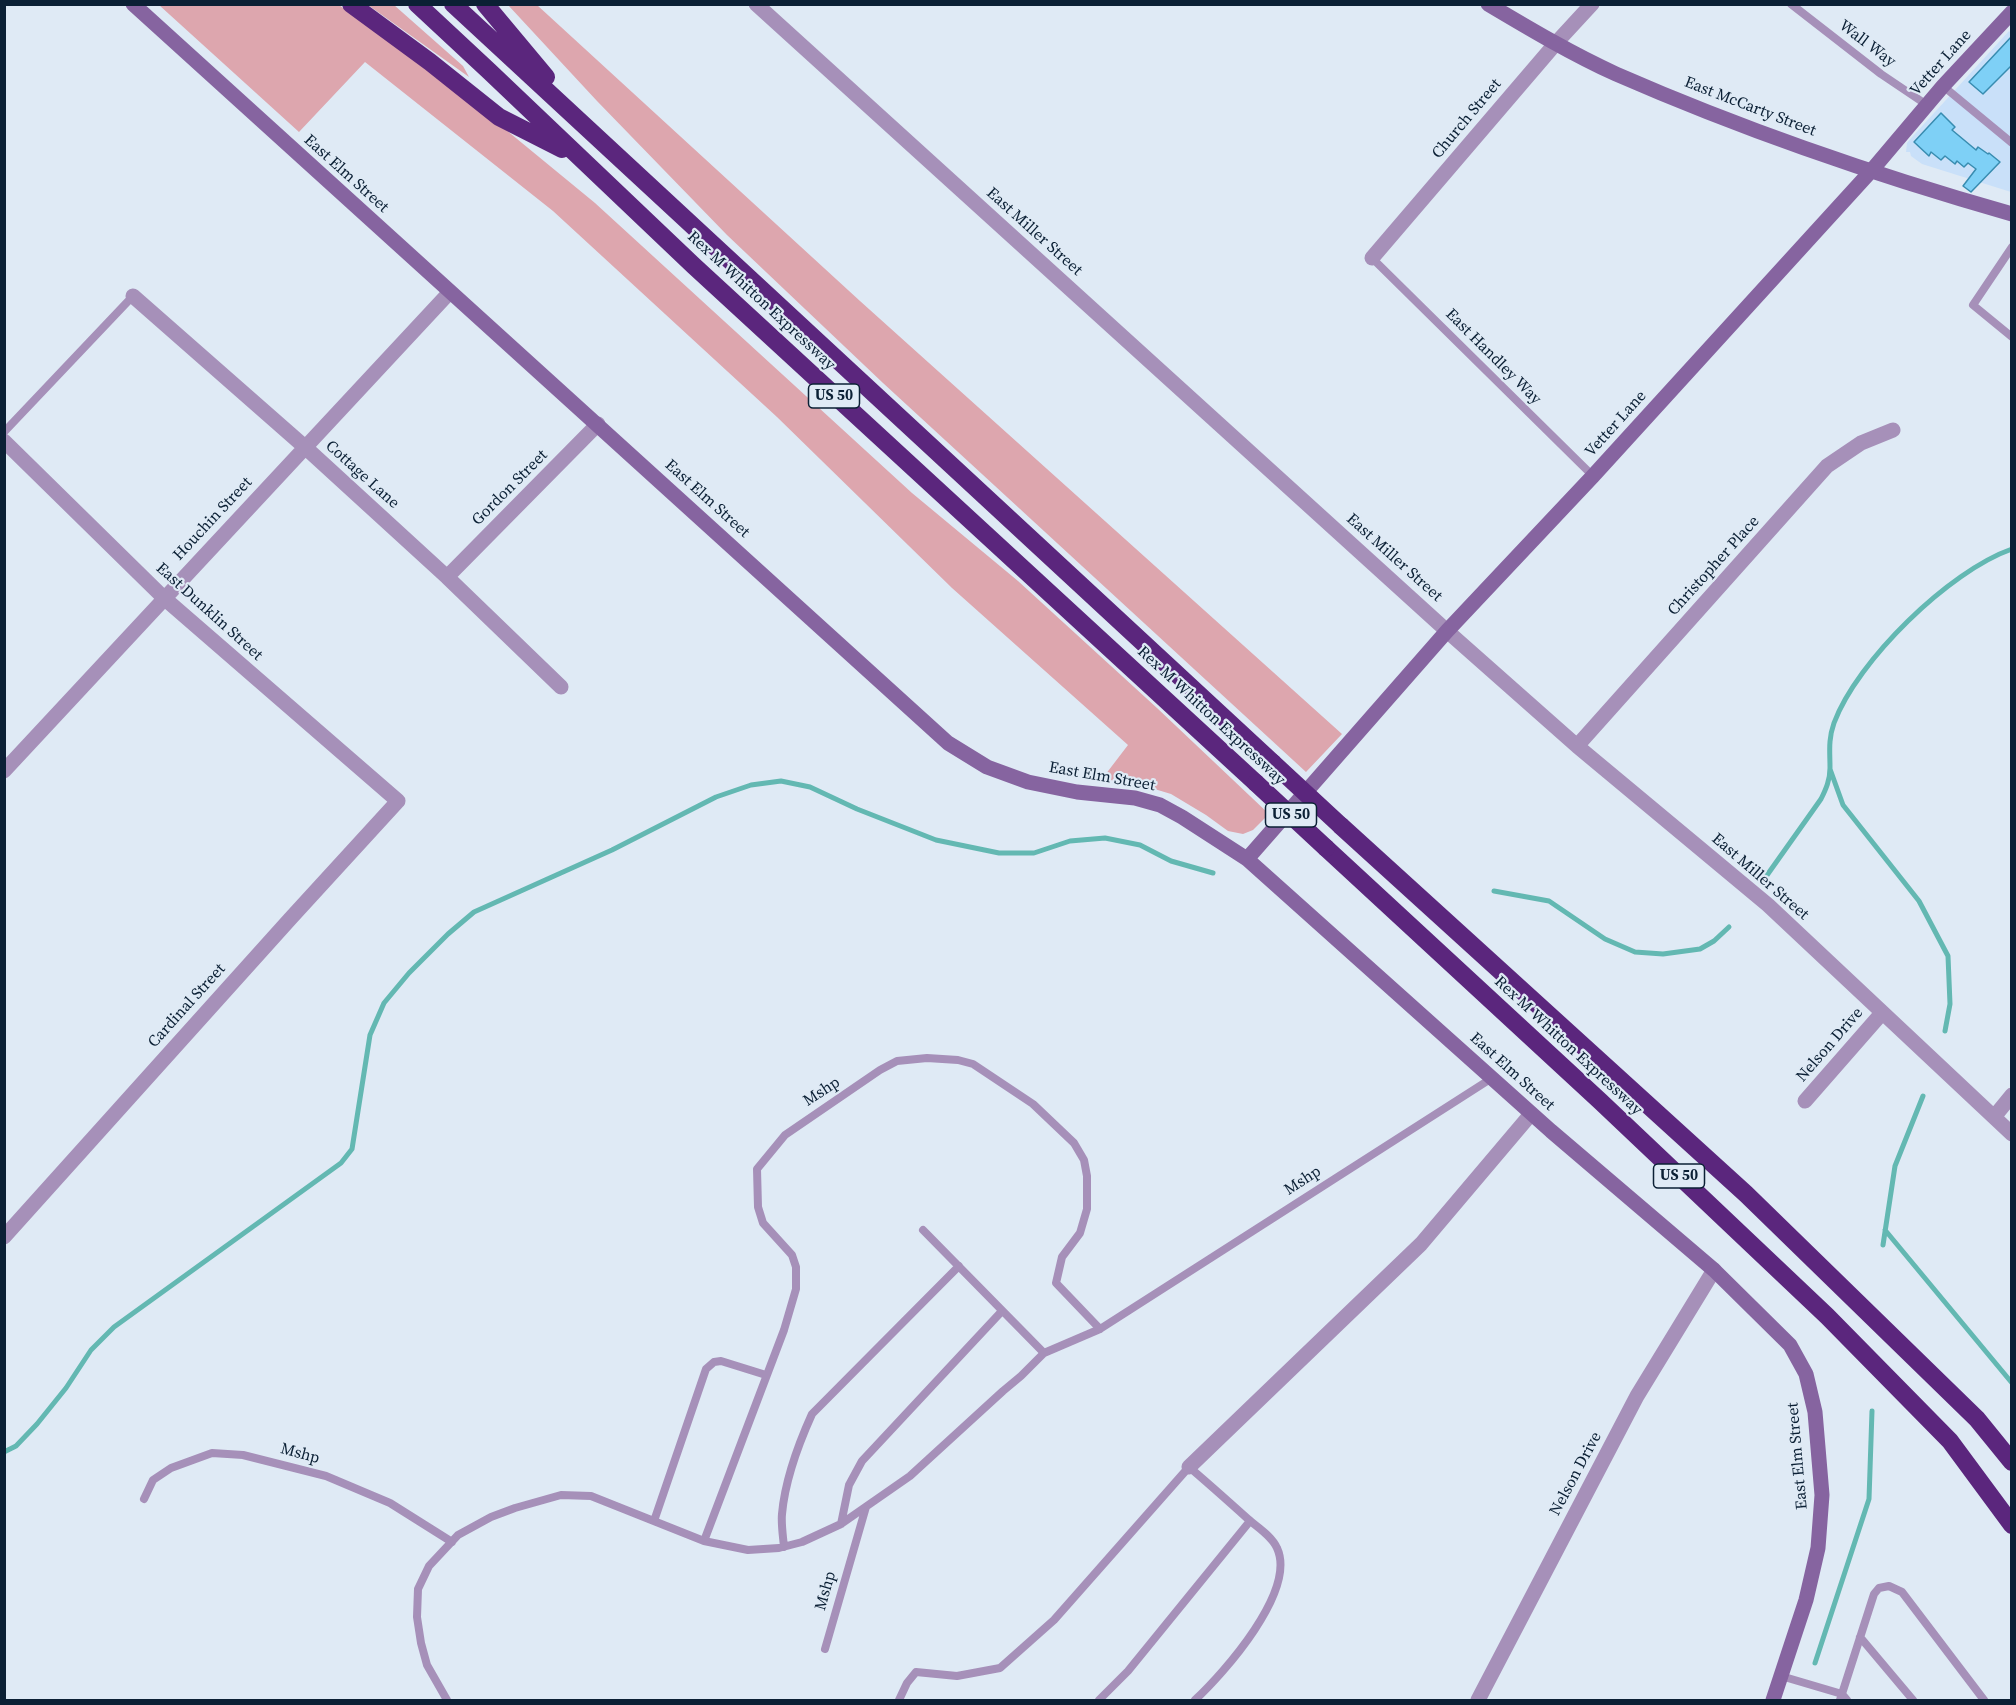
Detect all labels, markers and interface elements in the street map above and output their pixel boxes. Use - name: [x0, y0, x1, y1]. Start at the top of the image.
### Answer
- street label: Wall Way: [1835, 16, 1899, 72]
- street label: Vetter Lane: [1906, 26, 1976, 100]
- street label: East McCarty Street: [1682, 73, 1818, 141]
- street label: Church Street: [1428, 75, 1506, 163]
- street label: East Elm Street: [300, 131, 392, 217]
- street label: East Miller Street: [982, 184, 1086, 280]
- street label: Rex M Whitton Expressway: [683, 227, 839, 375]
- street label: East Handley Way: [1441, 305, 1545, 409]
- road number: US 50: [808, 384, 860, 408]
- street label: Vetter Lane: [1581, 387, 1651, 461]
- street label: Cottage Lane: [321, 437, 403, 513]
- street label: Gordon Street: [468, 446, 552, 530]
- street label: East Elm Street: [661, 456, 753, 542]
- street label: Houchin Street: [170, 473, 256, 565]
- street label: East Miller Street: [1342, 510, 1446, 606]
- street label: Christopher Place: [1664, 512, 1764, 620]
- street label: East Dunklin Street: [152, 559, 266, 665]
- street label: Rex M Whitton Expressway: [1133, 642, 1289, 790]
- street label: East Elm Street: [1047, 758, 1157, 796]
- road number: US 50: [1266, 803, 1316, 827]
- street label: East Miller Street: [1708, 830, 1812, 924]
- street label: Cardinal Street: [144, 960, 230, 1052]
- street label: Rex M Whitton Expressway: [1490, 972, 1646, 1120]
- street label: Nelson Drive: [1793, 1004, 1867, 1086]
- street label: East Elm Street: [1466, 1029, 1558, 1115]
- street label: Mshp: [800, 1073, 844, 1111]
- street label: Mshp: [1281, 1162, 1325, 1200]
- road number: US 50: [1654, 1164, 1704, 1188]
- street label: East Elm Street: [1784, 1402, 1812, 1510]
- street label: Nelson Drive: [1546, 1429, 1606, 1519]
- street label: Mshp: [278, 1440, 322, 1468]
- street label: Mshp: [811, 1569, 841, 1613]

